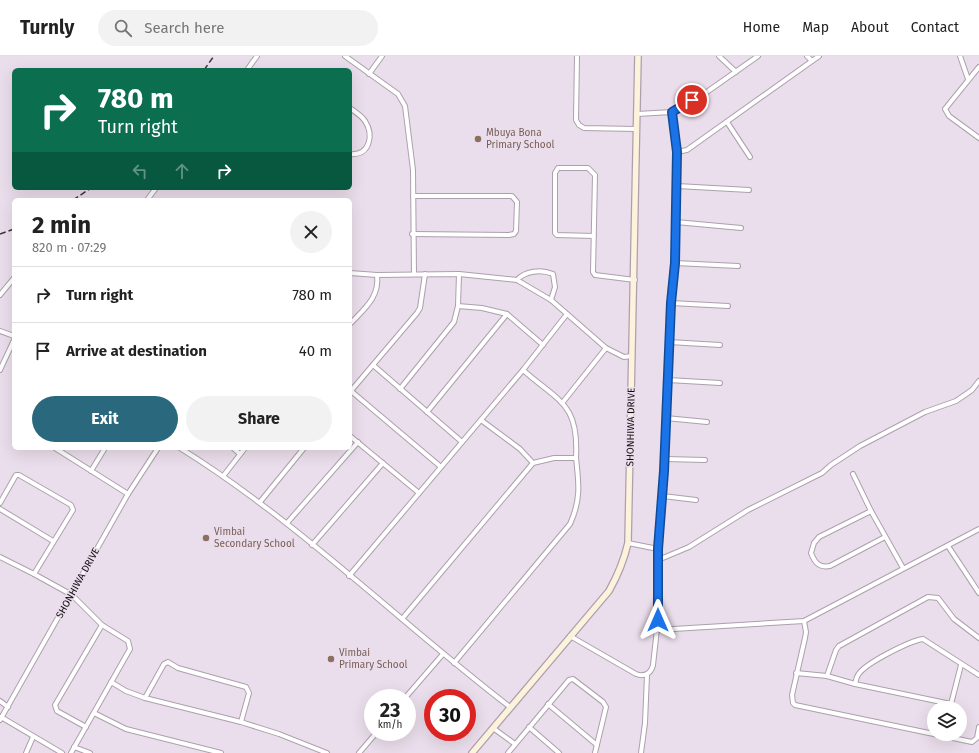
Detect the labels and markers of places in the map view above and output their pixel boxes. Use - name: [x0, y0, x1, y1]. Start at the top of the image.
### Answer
- pin: [675, 83, 709, 117]
- place label: Mbuya Bona Primary School: [486, 127, 555, 151]
- marker: Mbuya Bona Primary School: [473, 134, 483, 144]
- place label: Vimbai Secondary School: [214, 526, 295, 550]
- marker: Vimbai Secondary School: [201, 533, 211, 543]
- place label: Vimbai Primary School: [339, 647, 407, 671]
- marker: Vimbai Primary School: [326, 654, 336, 664]

